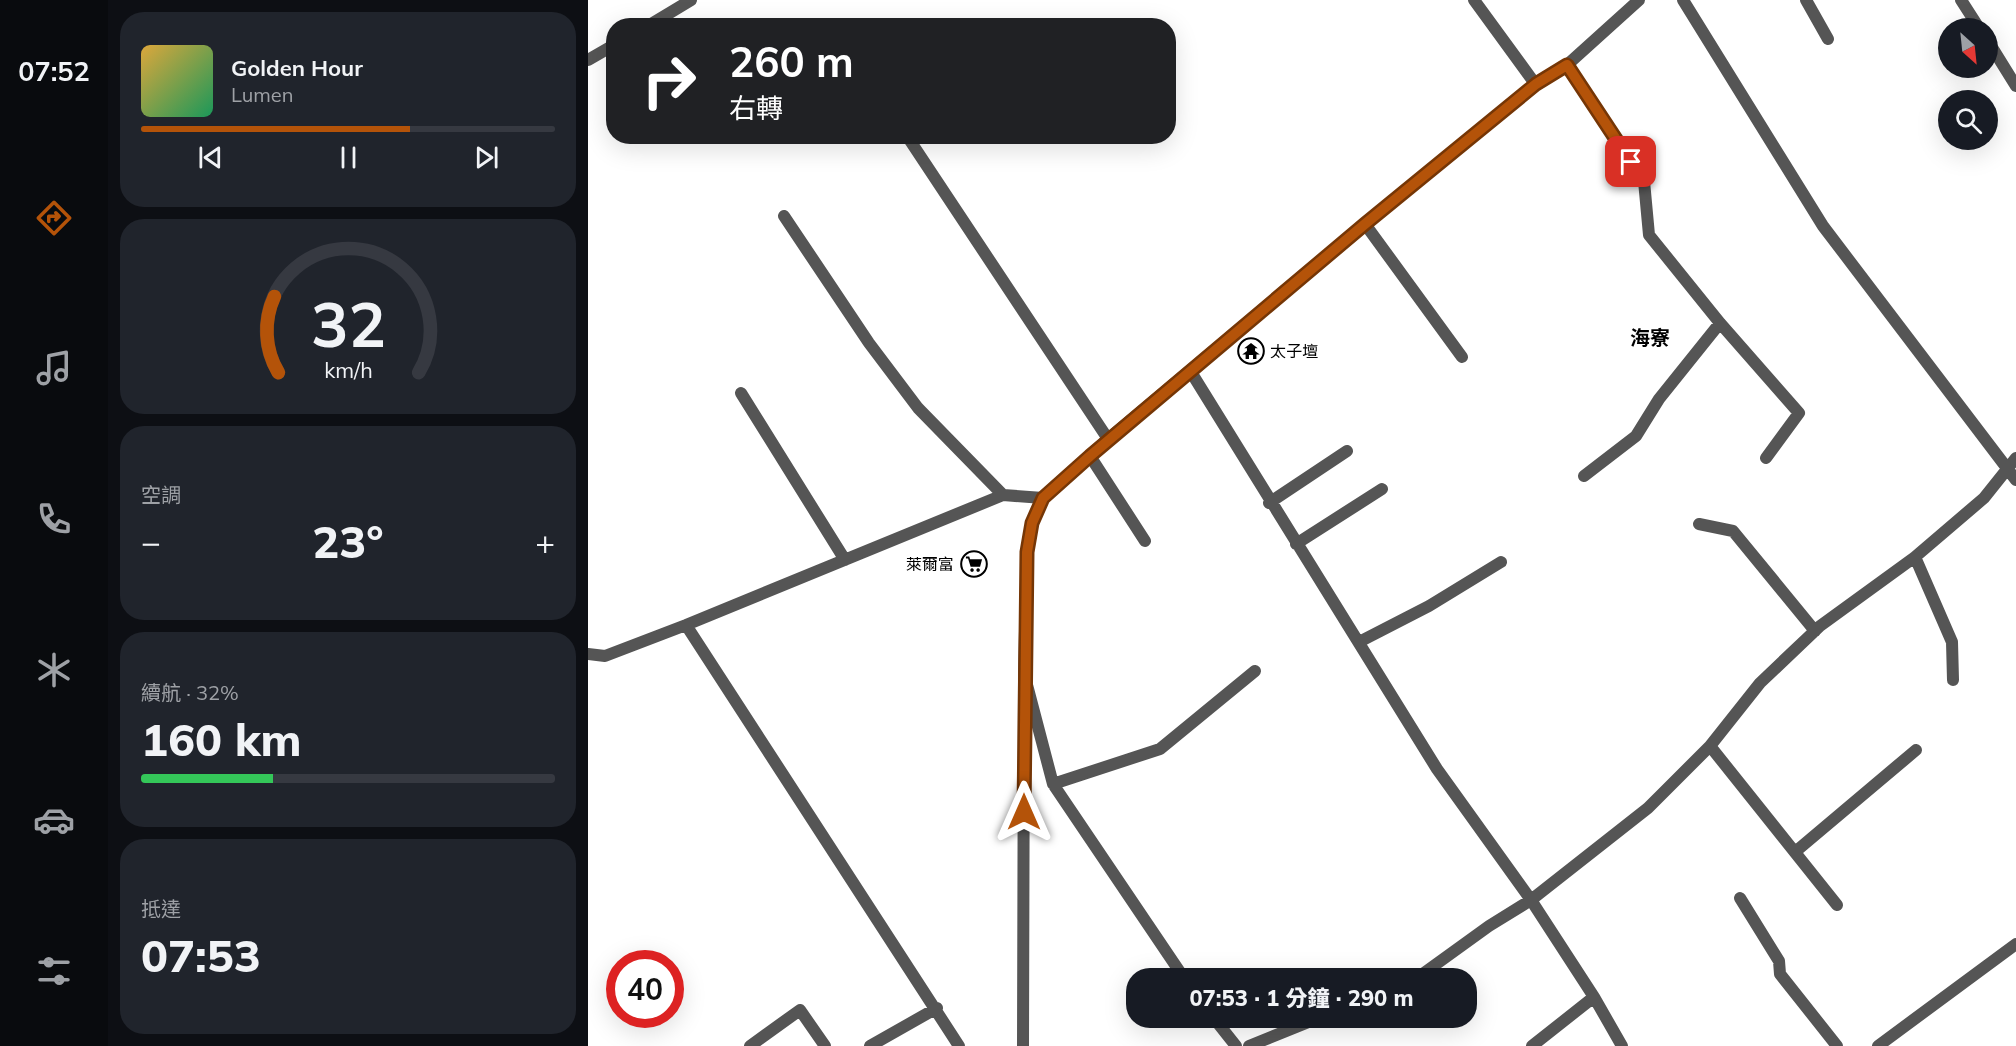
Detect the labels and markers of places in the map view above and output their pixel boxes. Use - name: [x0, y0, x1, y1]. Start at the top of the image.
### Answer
- pin: [1605, 136, 1656, 187]
- temple icon: 太子壇: [1236, 336, 1266, 366]
- place label: 太子壇: [1270, 341, 1318, 361]
- supermarket icon: 萊爾富: [959, 549, 989, 579]
- place label: 萊爾富: [906, 554, 954, 574]

